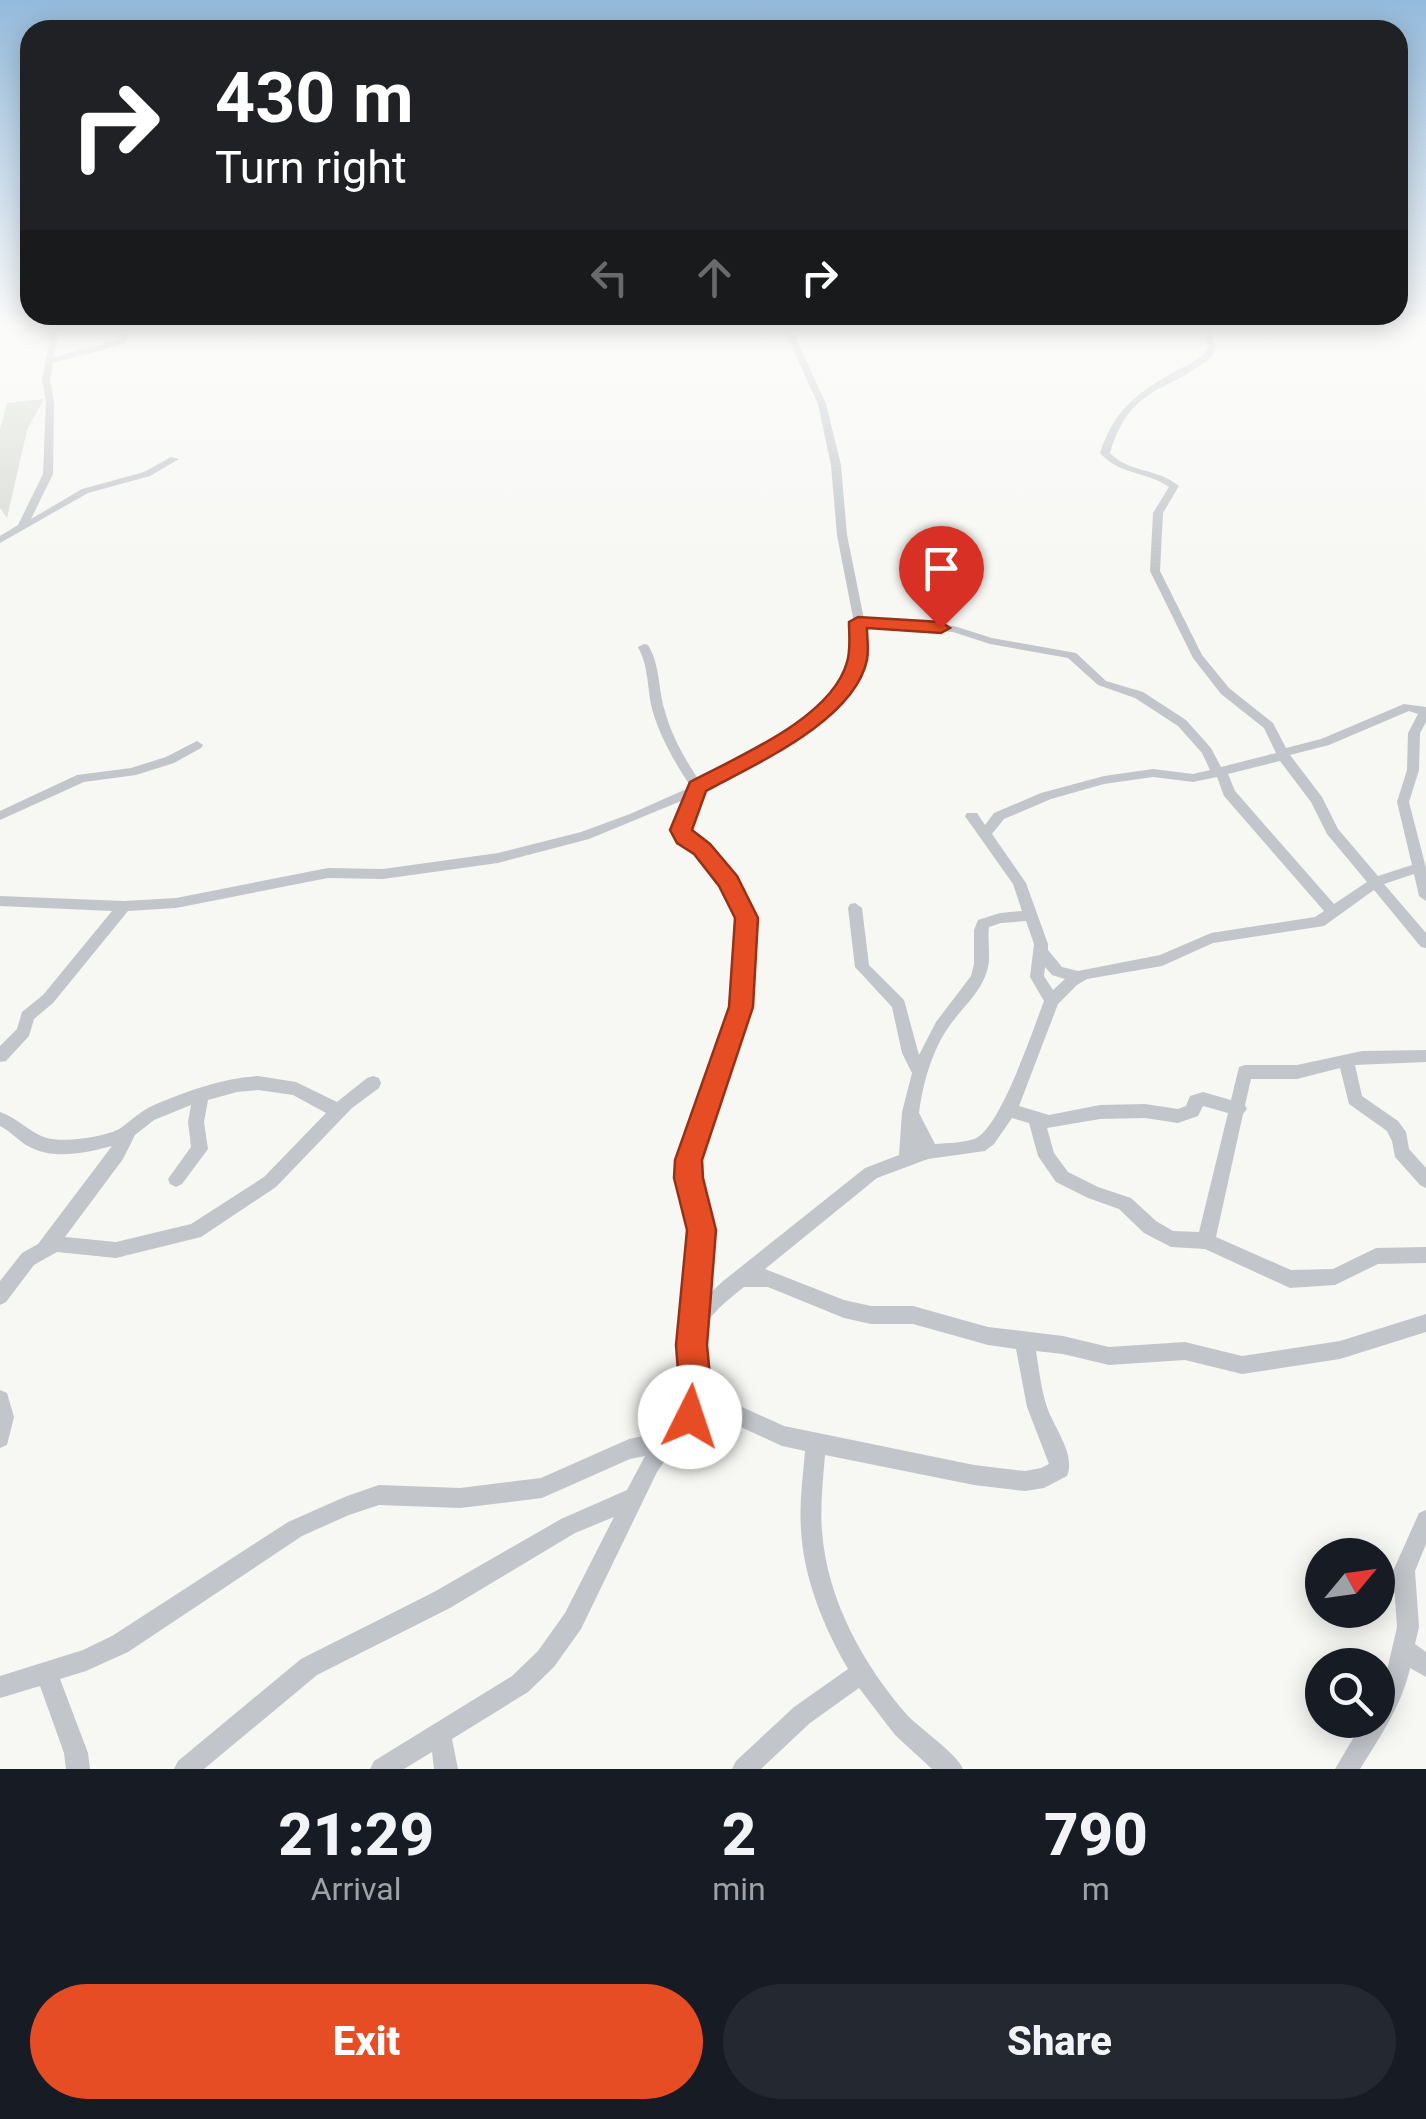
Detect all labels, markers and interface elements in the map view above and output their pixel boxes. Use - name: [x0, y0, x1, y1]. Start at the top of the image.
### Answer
- text: 430 m: [215, 57, 414, 139]
- icon: right: [50, 60, 180, 190]
- text: Turn right: [215, 141, 407, 194]
- icon: left: [582, 250, 637, 305]
- icon: ahead: [687, 250, 742, 305]
- icon: right: [792, 250, 847, 305]
- pin: [899, 526, 984, 629]
- icon: arrive: [914, 541, 969, 596]
- position arrow: [638, 1365, 742, 1469]
- north arrow: [1305, 1538, 1395, 1628]
- map controls: [1305, 1538, 1395, 1738]
- button: search: [1305, 1648, 1395, 1738]
- text: 21:29: [278, 1799, 434, 1870]
- text: 2: [722, 1799, 756, 1870]
- text: 790: [1044, 1799, 1148, 1870]
- text: Arrival: [311, 1870, 402, 1908]
- text: min: [712, 1870, 766, 1908]
- text: m: [1082, 1870, 1110, 1908]
- button: Exit: [30, 1984, 703, 2099]
- button: Share: [723, 1984, 1396, 2099]

